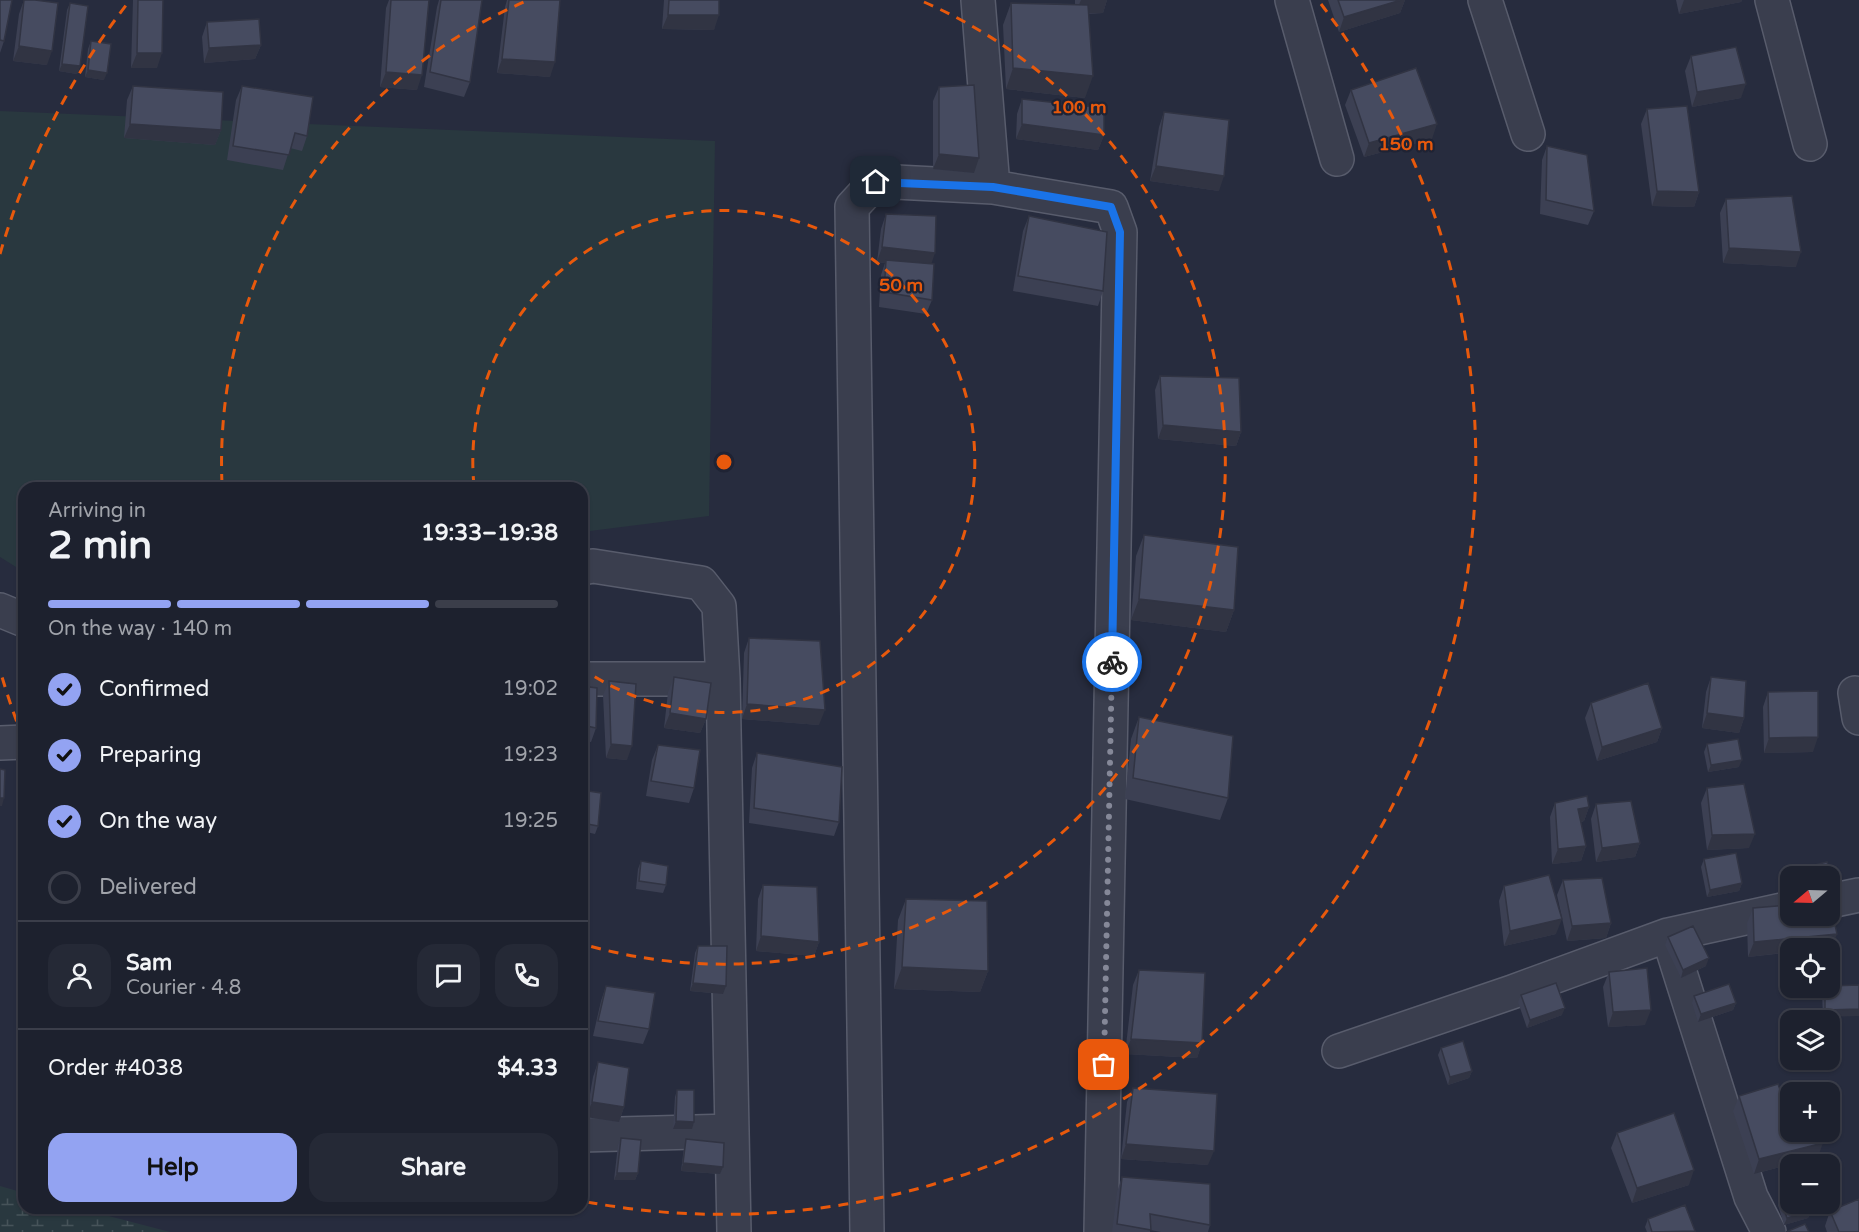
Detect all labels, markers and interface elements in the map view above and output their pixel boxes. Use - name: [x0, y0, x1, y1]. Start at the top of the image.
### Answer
- text: 100 m: [1051, 96, 1107, 118]
- text: 150 m: [1378, 133, 1434, 155]
- pin: [850, 156, 901, 207]
- icon: home: [859, 165, 892, 198]
- text: 50 m: [879, 274, 923, 296]
- centre of rings: [714, 452, 734, 472]
- text: Arriving in: [48, 499, 146, 523]
- text: 19:33–19:38: [421, 520, 558, 546]
- text: 2 min: [48, 522, 152, 569]
- text: On the way · 140 m: [48, 617, 232, 641]
- courier: [1082, 632, 1142, 692]
- icon: bike: [1096, 646, 1129, 679]
- icon: check: [48, 673, 81, 706]
- text: Confirmed: [99, 676, 209, 702]
- text: 19:02: [503, 677, 558, 701]
- icon: check: [48, 739, 81, 772]
- text: Preparing: [99, 742, 202, 768]
- text: 19:23: [503, 743, 558, 767]
- icon: check: [48, 805, 81, 838]
- text: On the way: [99, 808, 217, 834]
- text: 19:25: [503, 809, 558, 833]
- north arrow: [1780, 866, 1840, 926]
- map controls: [1780, 866, 1840, 1214]
- text: Delivered: [99, 874, 197, 900]
- button: locate: [1780, 938, 1840, 998]
- button: person: [48, 944, 111, 1007]
- button: chat: [417, 944, 480, 1007]
- button: phone: [495, 944, 558, 1007]
- text: Sam: [126, 950, 172, 976]
- text: Courier · 4.8: [126, 976, 241, 1000]
- button: layers: [1780, 1010, 1840, 1070]
- pin: [1078, 1039, 1129, 1090]
- icon: bag: [1087, 1048, 1120, 1081]
- text: Order #4038: [48, 1055, 183, 1081]
- text: $4.33: [497, 1055, 558, 1081]
- button: +: [1780, 1082, 1840, 1142]
- button: Help: [48, 1133, 297, 1202]
- button: Share: [309, 1133, 558, 1202]
- button: −: [1780, 1154, 1840, 1214]

